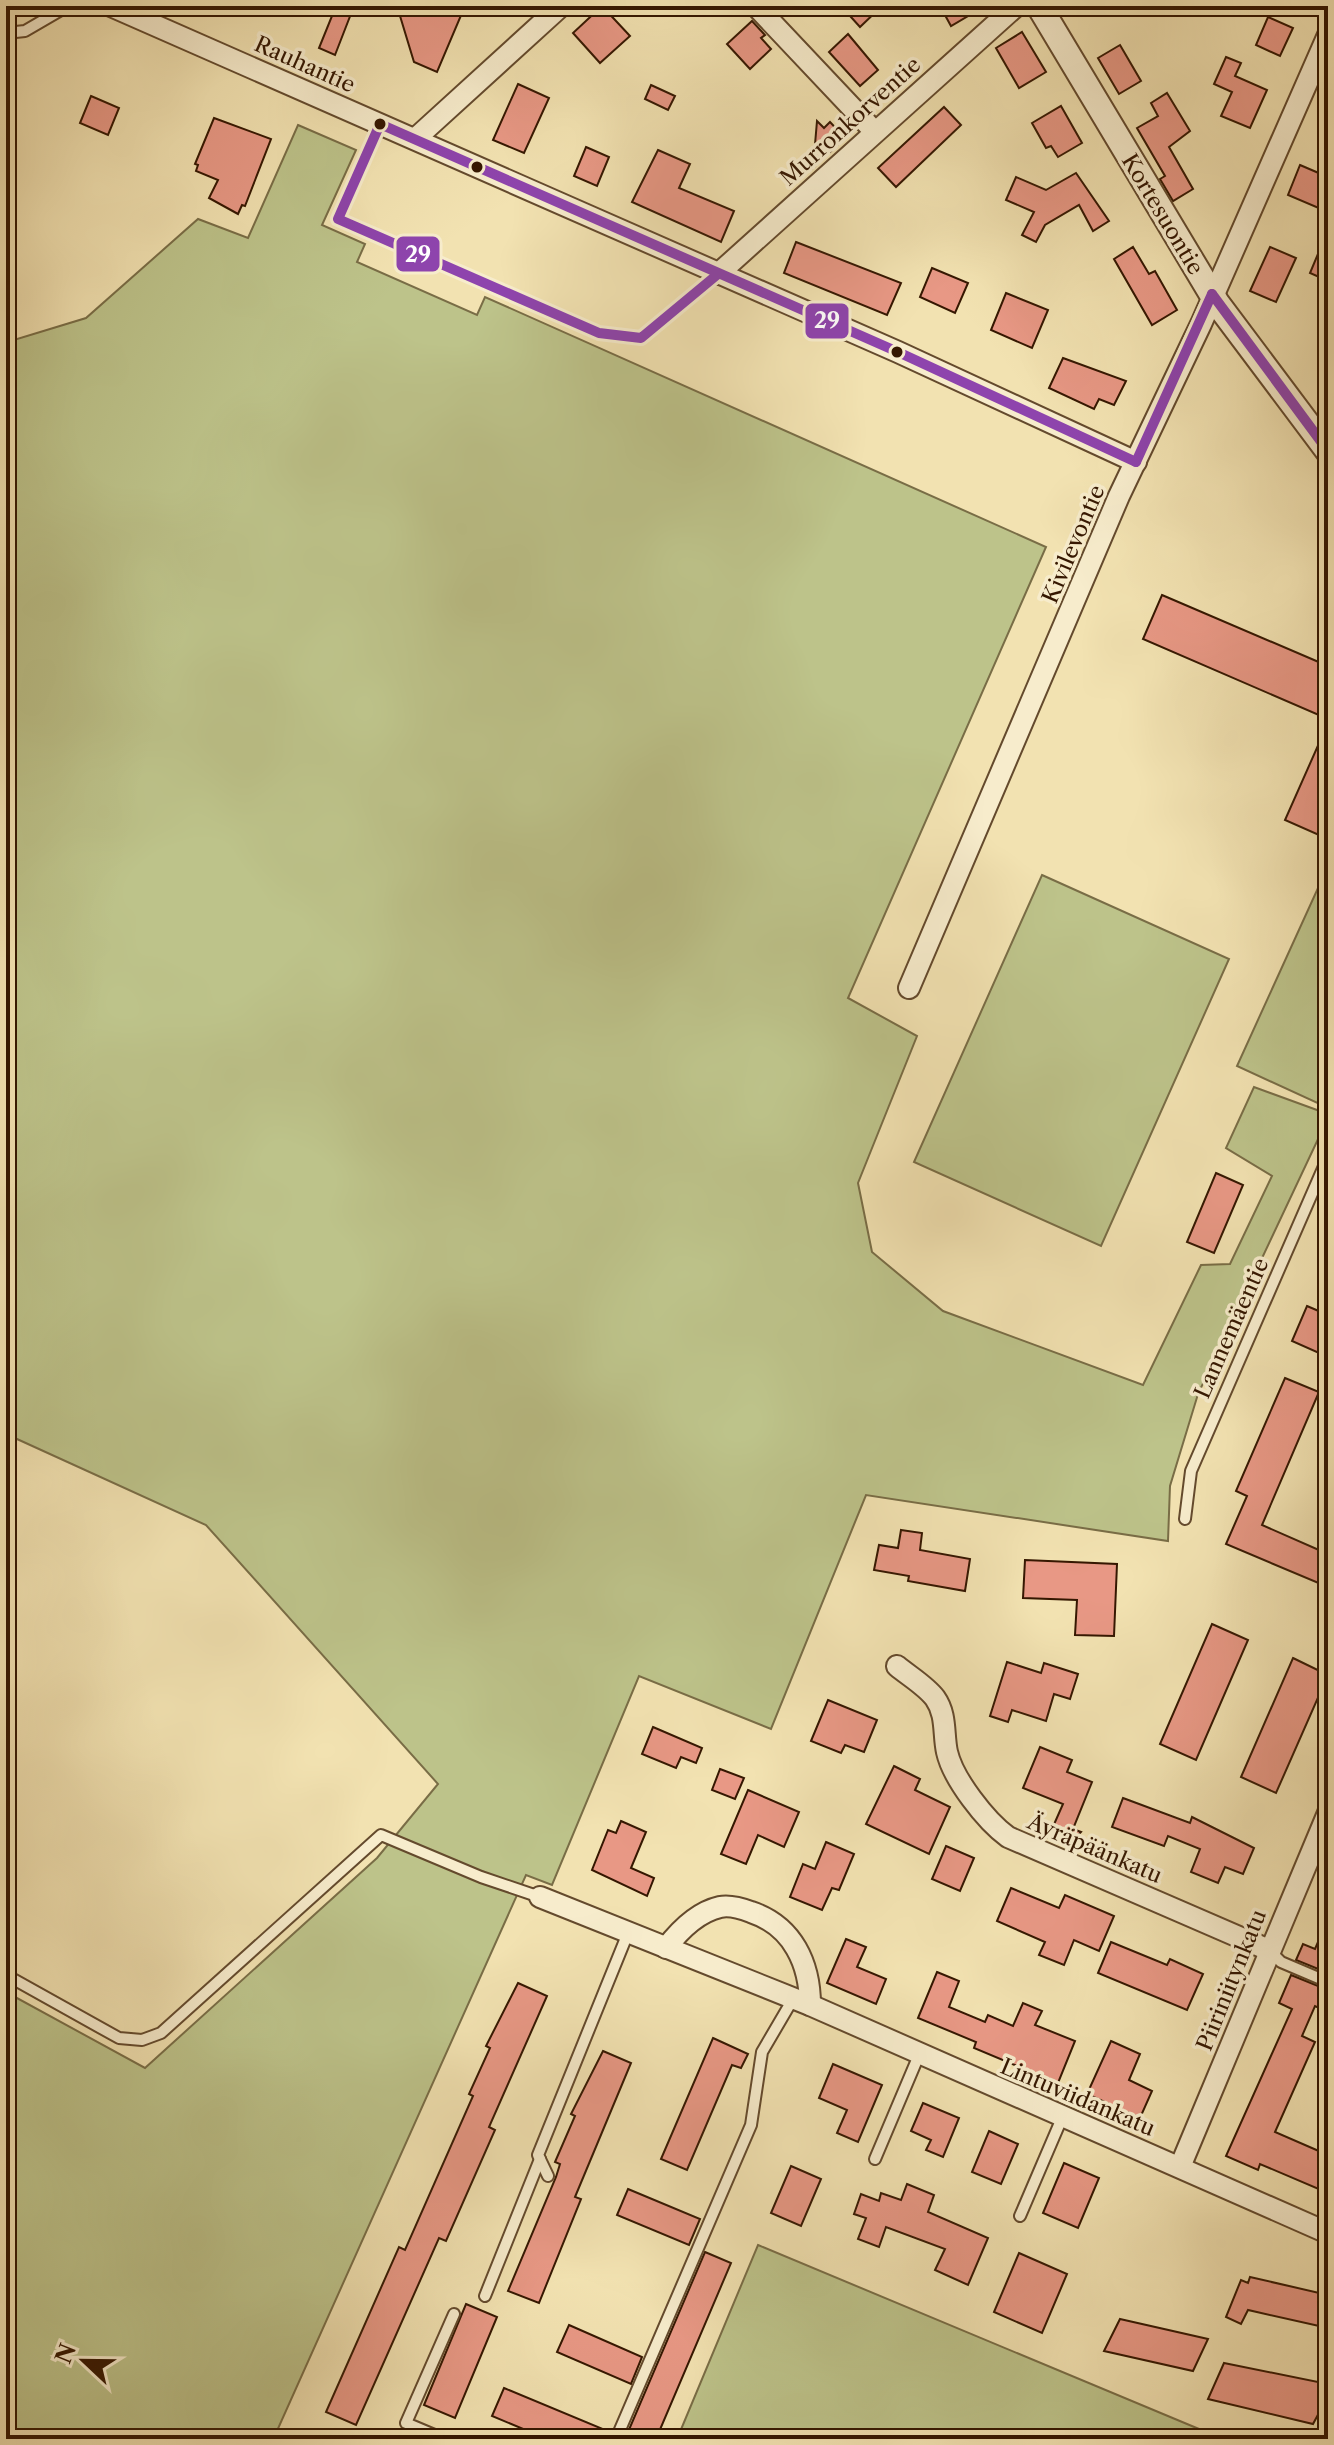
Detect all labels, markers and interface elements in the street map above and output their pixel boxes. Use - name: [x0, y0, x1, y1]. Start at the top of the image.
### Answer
- street label: Rauhantie: [250, 30, 359, 99]
- street label: Murronkorventie: [775, 51, 926, 192]
- unlabelled marker: [372, 116, 388, 132]
- street label: Kortesuontie: [1116, 149, 1209, 280]
- unlabelled marker: [469, 159, 485, 175]
- line badge: 29: [395, 235, 441, 273]
- text: 29: [405, 241, 431, 268]
- line badge: 29: [804, 302, 850, 340]
- text: 29: [814, 307, 840, 334]
- unlabelled marker: [889, 344, 905, 360]
- street label: Kivilevontie: [1036, 481, 1111, 607]
- street label: Lannemäentie: [1188, 1254, 1274, 1403]
- street label: Äyräpäänkatu: [1022, 1808, 1166, 1889]
- street label: Piiriniitynkatu: [1191, 1906, 1272, 2055]
- street label: Lintuviidankatu: [996, 2053, 1159, 2142]
- north arrow: [44, 2321, 124, 2401]
- text: N: [50, 2340, 82, 2368]

